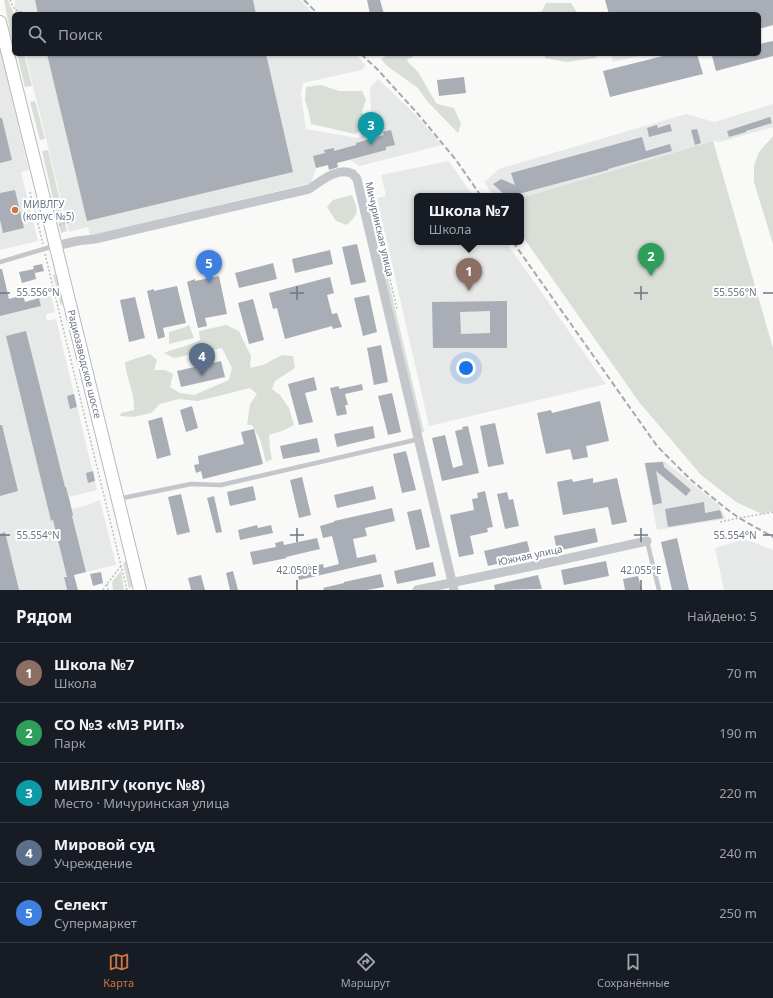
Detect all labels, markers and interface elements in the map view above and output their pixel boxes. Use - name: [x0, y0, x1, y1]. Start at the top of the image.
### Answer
- search box: [12, 12, 761, 56]
- icon: search: [26, 23, 48, 45]
- text: Поиск: [58, 24, 103, 44]
- pin: 3: [358, 112, 384, 145]
- street label: Мичуринская улица: [362, 180, 398, 278]
- popup: [414, 193, 524, 245]
- place label: МИВЛГУ (копус №5): [23, 197, 74, 223]
- text: Школа №7: [429, 200, 509, 220]
- marker: МИВЛГУ (копус №5): [10, 205, 20, 215]
- text: Школа: [429, 220, 471, 238]
- pin: 2: [638, 243, 664, 276]
- pin: 5: [196, 250, 222, 283]
- pin: 1: [456, 258, 482, 291]
- text: 55.556°N: [16, 285, 60, 299]
- text: 55.556°N: [713, 285, 757, 299]
- street label: Радиозаводское шоссе: [65, 308, 105, 420]
- pin: 4: [189, 343, 215, 376]
- your location: [456, 358, 476, 378]
- text: 55.554°N: [16, 528, 60, 542]
- text: 55.554°N: [713, 528, 757, 542]
- street label: Южная улица: [496, 541, 564, 569]
- text: 42.050°E: [276, 563, 318, 577]
- text: 42.055°E: [620, 563, 662, 577]
- text: Рядом: [16, 605, 72, 628]
- text: Найдено: 5: [687, 607, 757, 625]
- text: Школа №7: [54, 654, 134, 674]
- text: 1: [25, 664, 33, 682]
- text: 70 m: [727, 664, 757, 682]
- text: Школа: [54, 674, 97, 692]
- text: СО №3 «МЗ РИП»: [54, 714, 185, 734]
- text: 2: [25, 724, 33, 742]
- text: 190 m: [719, 724, 757, 742]
- text: Парк: [54, 734, 86, 752]
- text: МИВЛГУ (копус №8): [54, 774, 205, 794]
- text: 3: [25, 784, 33, 802]
- text: 220 m: [719, 784, 757, 802]
- text: Место · Мичуринская улица: [54, 794, 229, 812]
- text: Мировой суд: [54, 834, 155, 854]
- text: 4: [25, 844, 33, 862]
- text: 240 m: [719, 844, 757, 862]
- text: Учреждение: [54, 854, 132, 872]
- text: Селект: [54, 894, 107, 914]
- text: 5: [25, 904, 33, 922]
- text: 250 m: [719, 904, 757, 922]
- text: Супермаркет: [54, 914, 137, 932]
- tab: Карта: [103, 951, 134, 990]
- tab: Маршрут: [341, 951, 390, 990]
- tab: Сохранённые: [597, 951, 670, 990]

